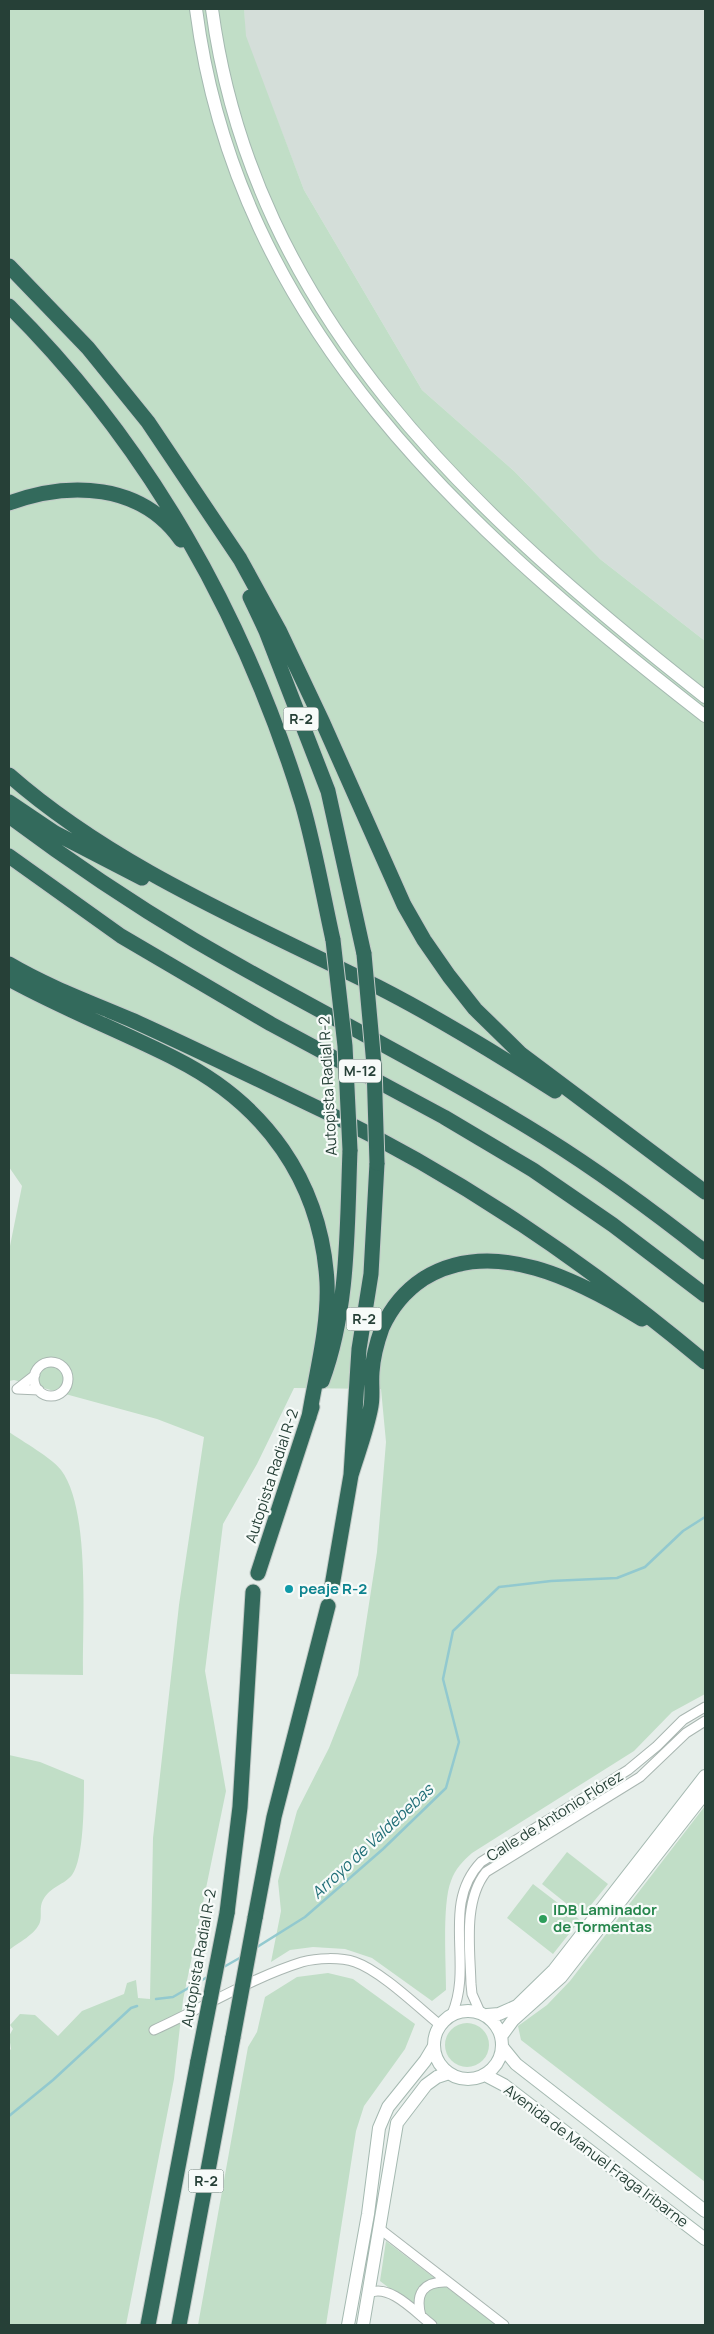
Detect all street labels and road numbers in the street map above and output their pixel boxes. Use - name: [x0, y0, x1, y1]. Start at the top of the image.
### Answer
- road number: R-2: [284, 708, 318, 731]
- street label: Autopista Radial R-2: [313, 1016, 342, 1156]
- road number: M-12: [339, 1060, 381, 1082]
- road number: R-2: [346, 1308, 382, 1330]
- street label: Autopista Radial R-2: [240, 1406, 303, 1546]
- street label: Calle de Antonio Flórez: [482, 1765, 627, 1866]
- street label: Autopista Radial R-2: [176, 1887, 221, 2029]
- street label: Avenida de Manuel Fraga Iribarne: [500, 2079, 693, 2232]
- road number: R-2: [188, 2170, 224, 2192]

